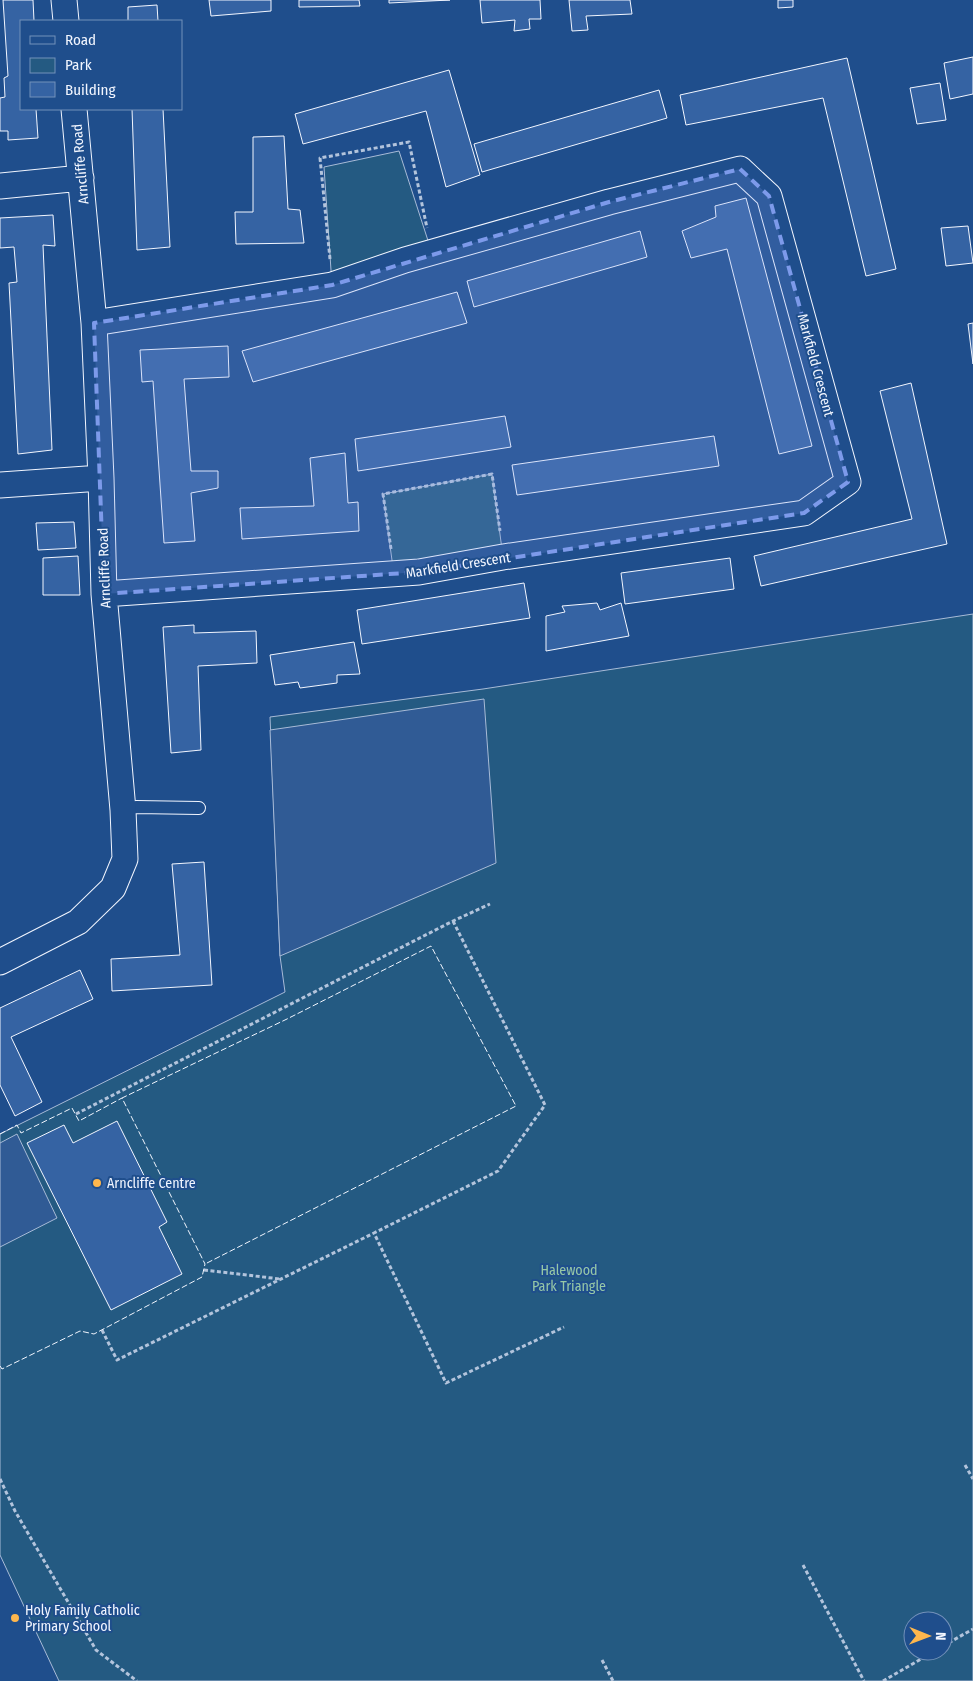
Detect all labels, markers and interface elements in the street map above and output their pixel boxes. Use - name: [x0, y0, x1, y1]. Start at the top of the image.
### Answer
- legend: [20, 20, 182, 110]
- text: Road: [65, 31, 96, 49]
- text: Park: [65, 56, 92, 74]
- text: Building: [65, 81, 116, 99]
- street label: Arncliffe Road: [69, 123, 92, 205]
- street label: Markfield Crescent: [794, 312, 838, 419]
- street label: Arncliffe Road: [95, 527, 114, 609]
- street label: Markfield Crescent: [405, 549, 512, 582]
- place label: Arncliffe Centre: [107, 1175, 196, 1192]
- marker: Arncliffe Centre: [91, 1177, 103, 1189]
- park label: Halewood Park Triangle: [532, 1262, 606, 1295]
- place label: Holy Family Catholic Primary School: [25, 1602, 140, 1635]
- north arrow: [903, 1611, 953, 1661]
- marker: Holy Family Catholic Primary School: [9, 1612, 21, 1624]
- text: N: [932, 1632, 949, 1641]

